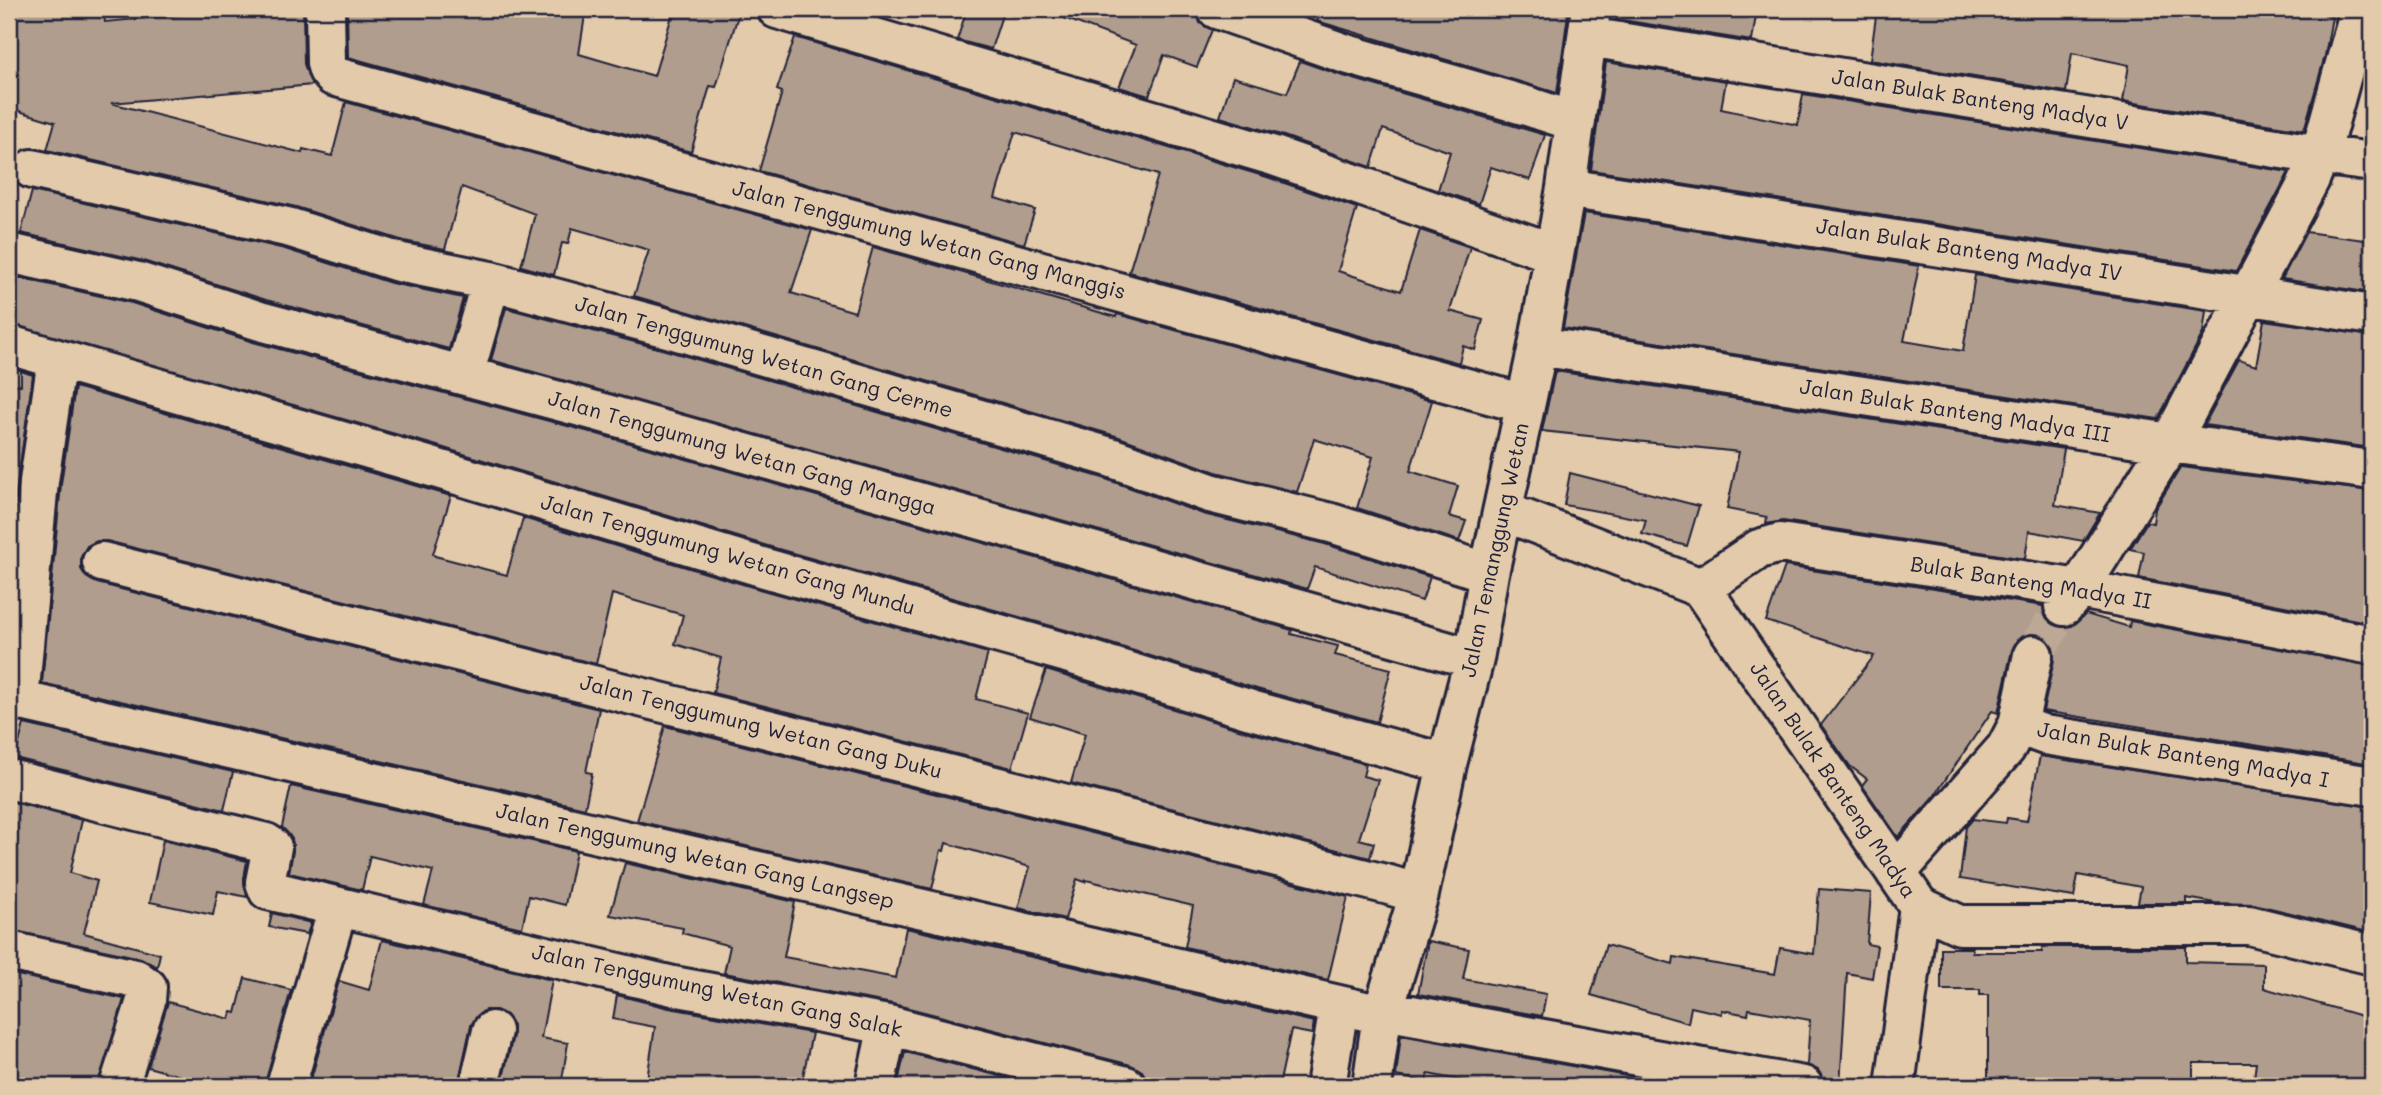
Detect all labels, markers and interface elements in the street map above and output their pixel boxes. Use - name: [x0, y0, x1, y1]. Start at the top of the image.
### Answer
- street label: Jalan Bulak Banteng Madya V: [1830, 62, 2131, 135]
- street label: Jalan Tenggumung Wetan Gang Manggis: [730, 173, 1129, 304]
- street label: Jalan Bulak Banteng Madya IV: [1814, 211, 2124, 286]
- street label: Jalan Tenggumung Wetan Gang Cerme: [572, 289, 956, 423]
- street label: Jalan Bulak Banteng Madya III: [1798, 372, 2112, 447]
- street label: Jalan Tenggumung Wetan Gang Mangga: [545, 383, 940, 520]
- street label: Jalan Temanggung Wetan: [1453, 420, 1534, 679]
- street label: Jalan Tenggumung Wetan Gang Mundu: [538, 487, 919, 620]
- street label: Bulak Banteng Madya II: [1909, 549, 2154, 614]
- street label: Jalan Bulak Banteng Madya: [1745, 656, 1924, 903]
- street label: Jalan Tenggumung Wetan Gang Duku: [578, 667, 945, 784]
- street label: Jalan Bulak Banteng Madya I: [2035, 715, 2331, 792]
- street label: Jalan Tenggumung Wetan Gang Langsep: [494, 796, 897, 914]
- street label: Jalan Tenggumung Wetan Gang Salak: [530, 937, 905, 1042]

